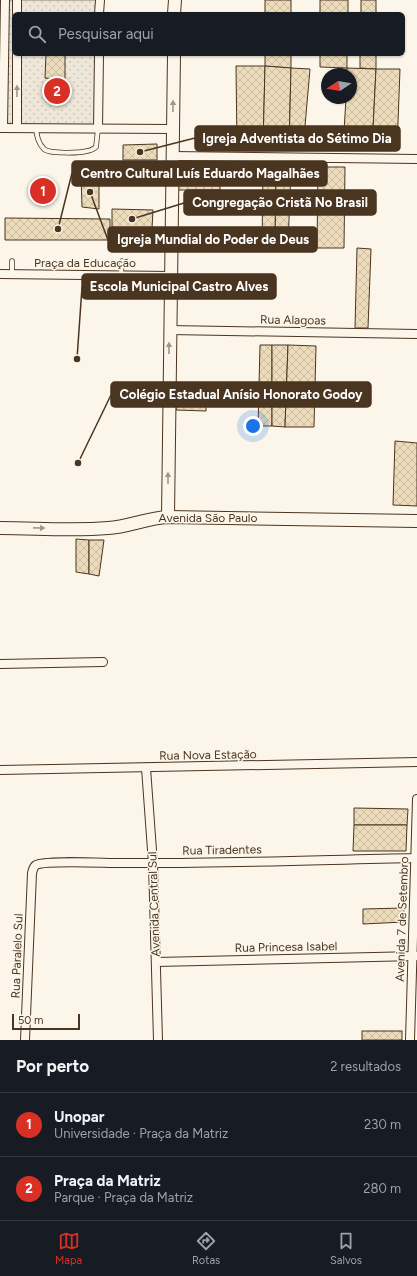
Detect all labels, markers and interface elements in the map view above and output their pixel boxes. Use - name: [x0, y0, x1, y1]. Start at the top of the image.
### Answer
- search box: [12, 12, 405, 56]
- icon: search: [26, 23, 48, 45]
- text: Pesquisar aqui: [58, 25, 154, 43]
- north arrow: [321, 68, 357, 104]
- pin: 2: [44, 76, 70, 106]
- one-way arrow: [14, 84, 20, 97]
- one-way arrow: [170, 99, 176, 112]
- callout: Igreja Adventista do Sétimo Dia: [195, 126, 400, 151]
- text: Igreja Adventista do Sétimo Dia: [202, 131, 392, 146]
- callout: Centro Cultural Luís Eduardo Magalhães: [72, 161, 327, 186]
- text: Centro Cultural Luís Eduardo Magalhães: [80, 166, 320, 181]
- pin: 1: [30, 176, 56, 206]
- callout: Congregação Cristã No Brasil: [184, 190, 376, 215]
- text: Congregação Cristã No Brasil: [192, 195, 368, 210]
- callout: Igreja Mundial do Poder de Deus: [108, 227, 317, 252]
- text: Igreja Mundial do Poder de Deus: [117, 232, 309, 247]
- street label: Praça da Educação: [34, 256, 136, 270]
- callout: Escola Municipal Castro Alves: [82, 274, 276, 299]
- text: Escola Municipal Castro Alves: [90, 279, 268, 294]
- street label: Rua Alagoas: [260, 312, 326, 328]
- one-way arrow: [166, 341, 172, 354]
- callout: Colégio Estadual Anísio Honorato Godoy: [111, 382, 371, 407]
- text: Colégio Estadual Anísio Honorato Godoy: [119, 387, 363, 402]
- your location: [243, 416, 263, 436]
- one-way arrow: [165, 471, 171, 484]
- street label: Avenida São Paulo: [159, 511, 257, 525]
- one-way arrow: [33, 525, 45, 532]
- street label: Rua Nova Estação: [159, 747, 257, 763]
- street label: Rua Tiradentes: [182, 842, 262, 858]
- street label: Avenida Central Sul: [145, 851, 163, 957]
- street label: Avenida 7 de Setembro: [393, 856, 411, 982]
- street label: Rua Paralelo Sul: [9, 913, 25, 999]
- street label: Rua Princesa Isabel: [235, 939, 337, 955]
- scale bar: [12, 1012, 80, 1031]
- text: 50 m: [18, 1014, 43, 1027]
- text: Por perto: [16, 1056, 89, 1076]
- text: 2 resultados: [330, 1059, 401, 1074]
- text: Unopar: [54, 1108, 105, 1126]
- text: 1: [26, 1117, 32, 1132]
- text: 230 m: [364, 1117, 401, 1132]
- text: Universidade · Praça da Matriz: [54, 1126, 229, 1141]
- text: Praça da Matriz: [54, 1172, 161, 1190]
- text: 2: [25, 1181, 33, 1196]
- text: 280 m: [363, 1181, 401, 1196]
- text: Parque · Praça da Matriz: [54, 1190, 193, 1205]
- tab: Mapa: [55, 1230, 82, 1267]
- tab: Rotas: [192, 1230, 220, 1267]
- tab: Salvos: [330, 1230, 362, 1267]

